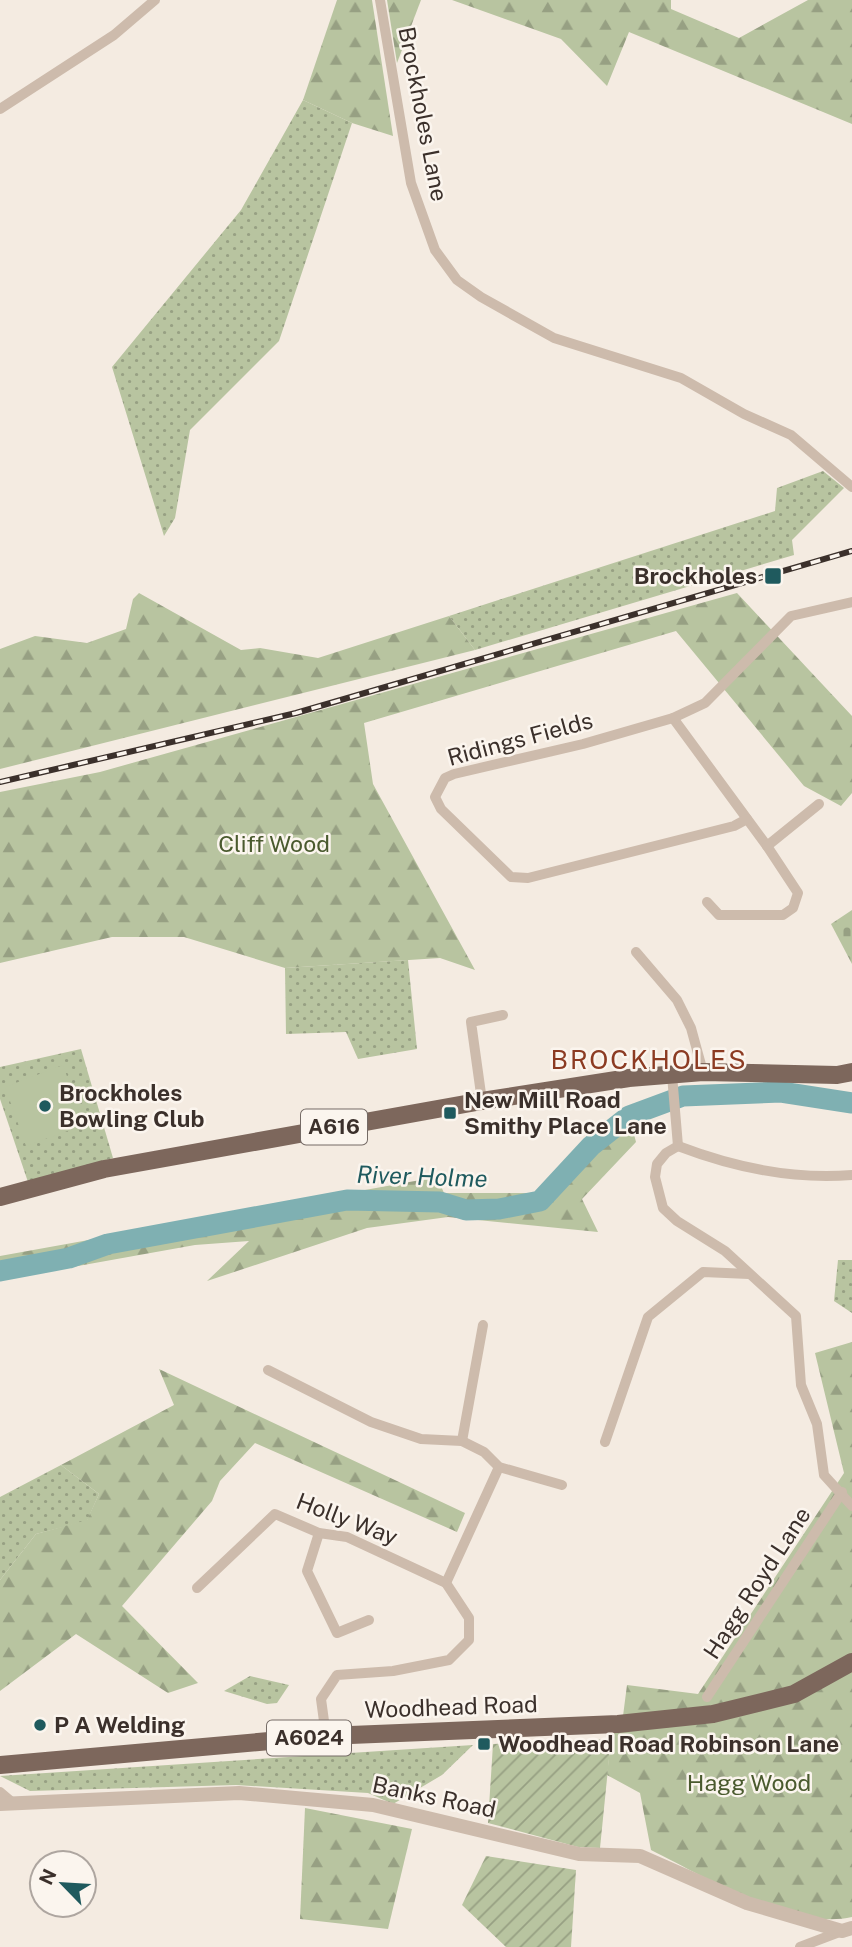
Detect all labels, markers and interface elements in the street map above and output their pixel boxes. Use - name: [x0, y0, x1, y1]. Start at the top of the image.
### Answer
- street label: Brockholes Lane: [393, 24, 454, 203]
- place label: Brockholes: [634, 562, 757, 589]
- marker: Brockholes: [763, 566, 783, 586]
- street label: Ridings Fields: [444, 706, 595, 771]
- park label: Cliff Wood: [218, 830, 330, 857]
- district label: BROCKHOLES: [550, 1044, 748, 1075]
- place label: Brockholes Bowling Club: [59, 1079, 205, 1132]
- place label: New Mill Road Smithy Place Lane: [464, 1086, 667, 1139]
- marker: Brockholes Bowling Club: [37, 1098, 53, 1114]
- marker: New Mill Road Smithy Place Lane: [442, 1105, 458, 1121]
- road number: A616: [301, 1110, 367, 1144]
- water label: River Holme: [356, 1160, 488, 1192]
- street label: Holly Way: [293, 1487, 402, 1550]
- street label: Hagg Royd Lane: [697, 1502, 816, 1664]
- street label: Woodhead Road: [364, 1690, 538, 1723]
- place label: P A Welding: [54, 1711, 185, 1738]
- marker: P A Welding: [32, 1717, 48, 1733]
- road number: A6024: [267, 1720, 351, 1756]
- place label: Woodhead Road Robinson Lane: [498, 1730, 839, 1757]
- marker: Woodhead Road Robinson Lane: [476, 1736, 492, 1752]
- park label: Hagg Wood: [687, 1769, 811, 1796]
- street label: Banks Road: [370, 1770, 498, 1823]
- north arrow: [28, 1849, 98, 1919]
- text: N: [34, 1865, 61, 1888]

